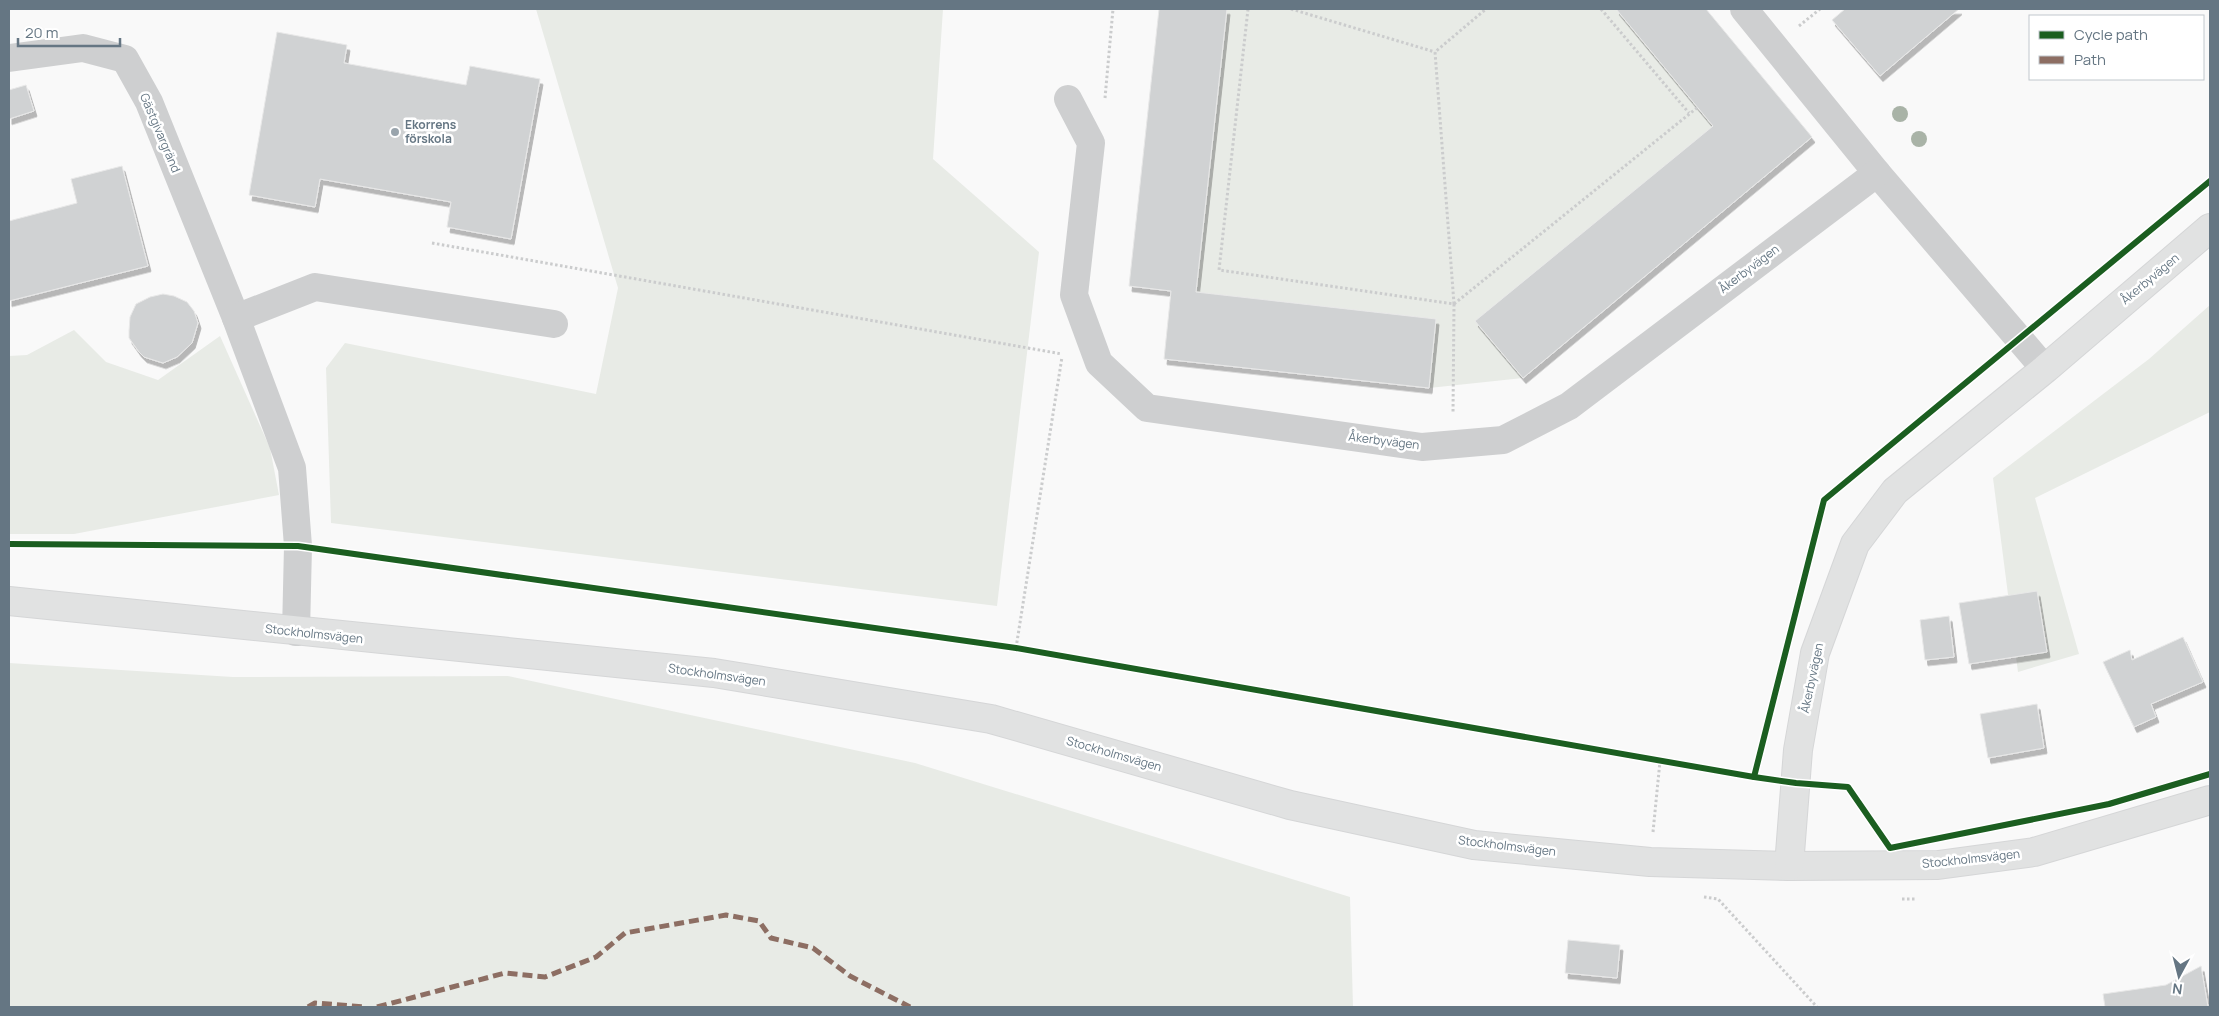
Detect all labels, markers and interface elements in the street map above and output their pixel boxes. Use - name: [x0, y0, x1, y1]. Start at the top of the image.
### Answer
- scale bar: [18, 15, 120, 47]
- legend: [2029, 15, 2204, 80]
- text: 20 m: [25, 22, 58, 43]
- text: Cycle path: [2074, 24, 2148, 45]
- text: Path: [2074, 49, 2106, 70]
- street label: Gästgivargränd: [136, 91, 185, 175]
- place label: Ekorrens förskola: [405, 116, 457, 147]
- marker: Ekorrens förskola: [389, 126, 401, 138]
- street label: Åkerbyvägen: [1715, 240, 1782, 297]
- street label: Åkerbyvägen: [2117, 249, 2182, 308]
- street label: Åkerbyvägen: [1348, 428, 1421, 453]
- street label: Stockholmsvägen: [264, 620, 364, 647]
- street label: Åkerbyvägen: [1796, 641, 1827, 715]
- street label: Stockholmsvägen: [667, 659, 767, 690]
- street label: Stockholmsvägen: [1065, 732, 1164, 775]
- street label: Stockholmsvägen: [1457, 831, 1557, 860]
- street label: Stockholmsvägen: [1921, 845, 2021, 872]
- north arrow: [2154, 951, 2204, 1001]
- text: N: [2171, 979, 2184, 999]

